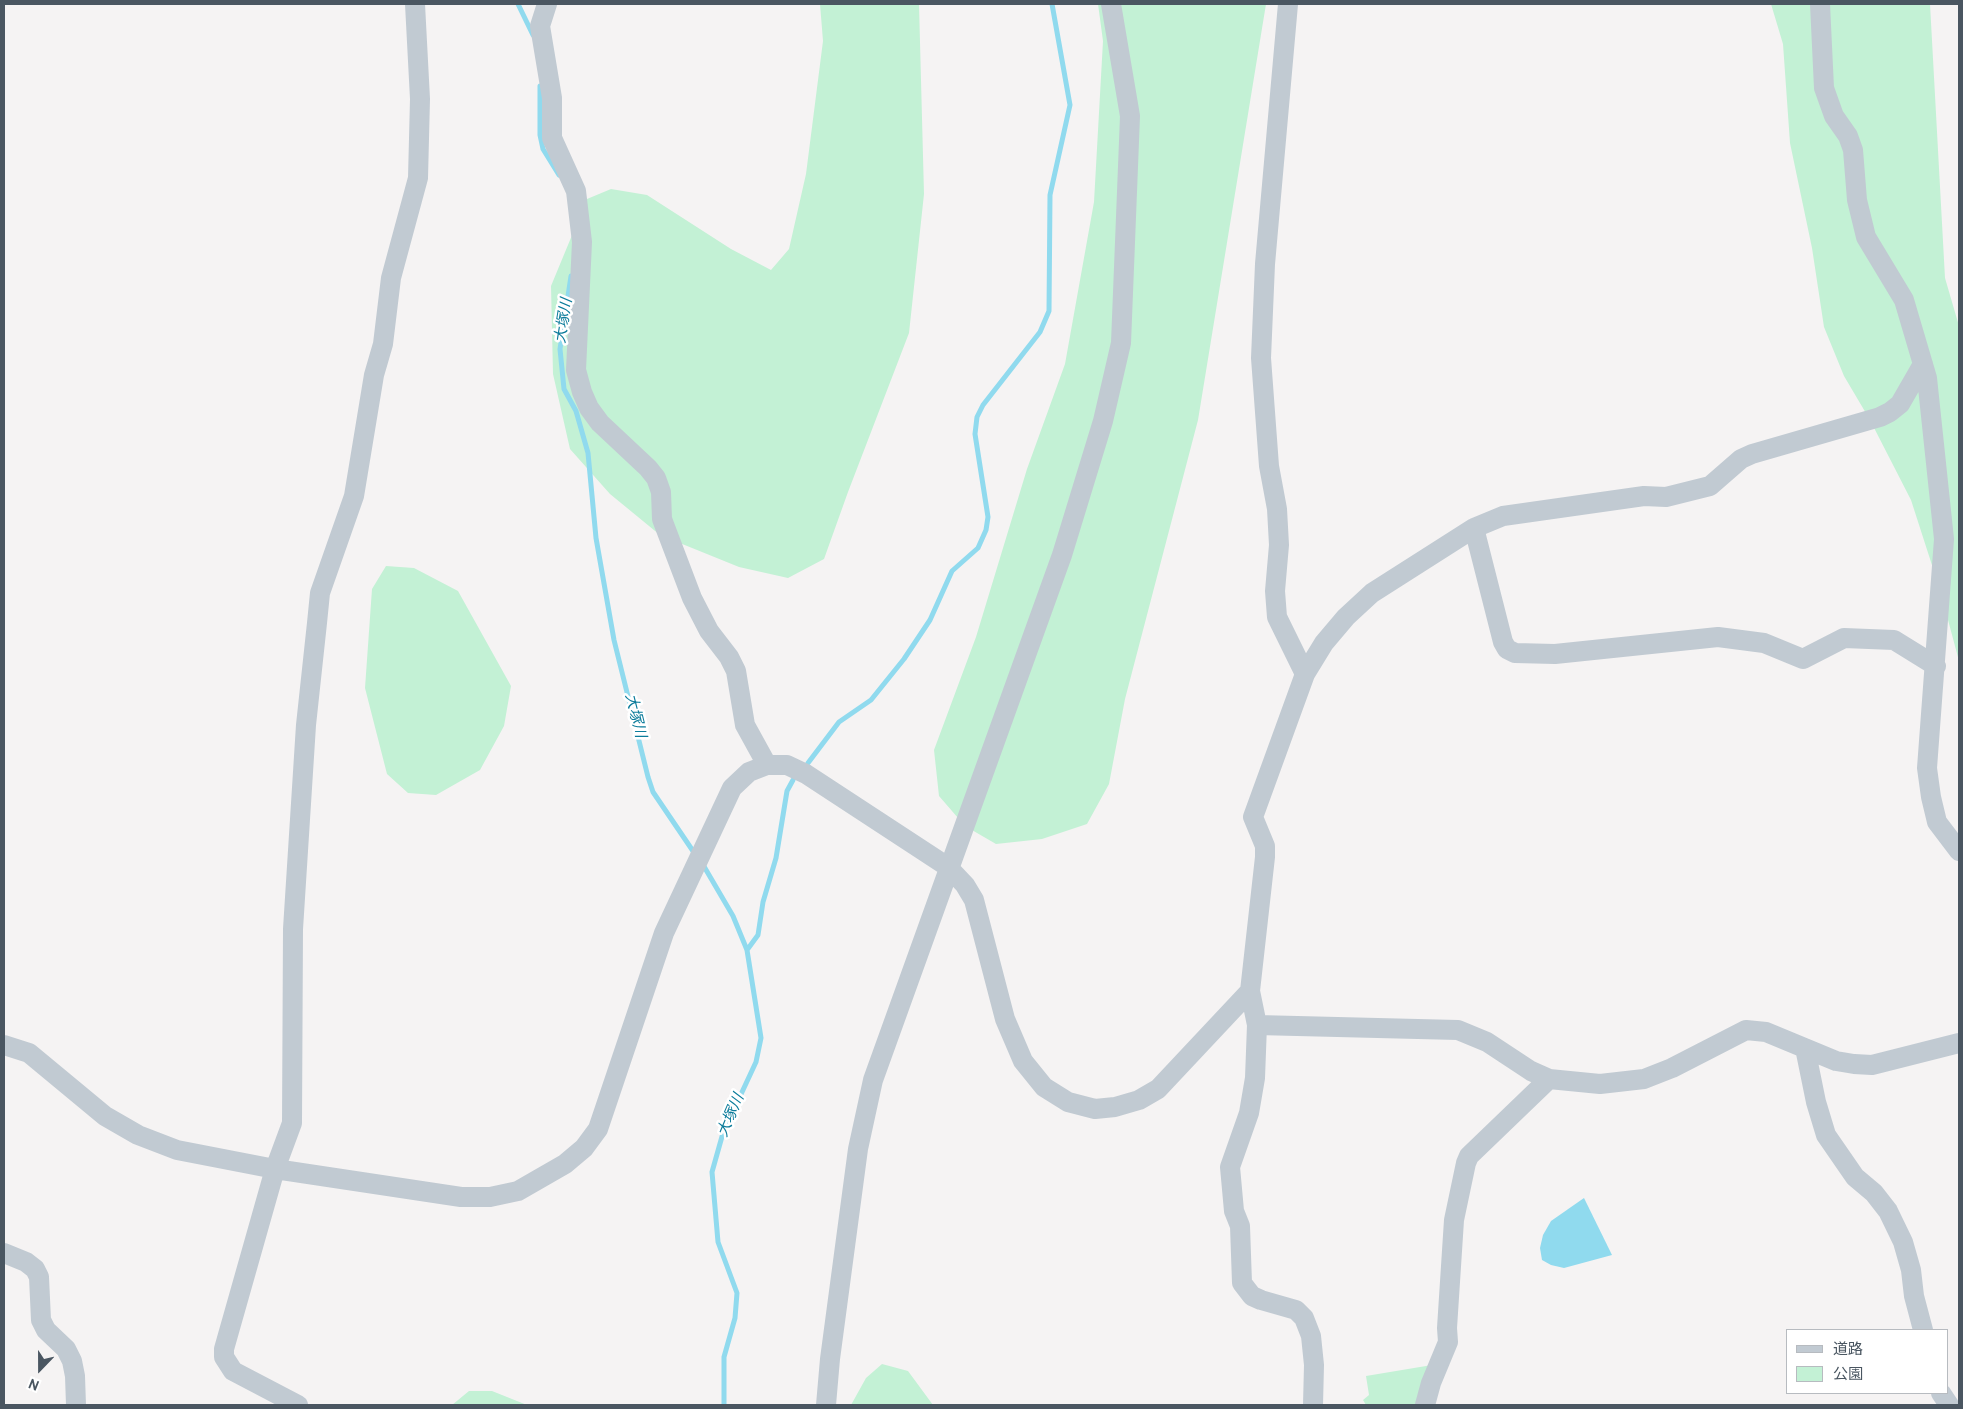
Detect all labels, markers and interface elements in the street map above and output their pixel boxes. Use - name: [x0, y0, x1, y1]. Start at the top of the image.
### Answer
- water label: 大塚川: [553, 297, 577, 345]
- water label: 大塚川: [620, 692, 648, 740]
- water label: 大塚川: [715, 1092, 749, 1140]
- legend: [1786, 1329, 1948, 1394]
- text: 道路: [1833, 1341, 1863, 1360]
- north arrow: [15, 1344, 65, 1394]
- text: 公園: [1833, 1366, 1863, 1385]
- text: N: [26, 1374, 42, 1393]

